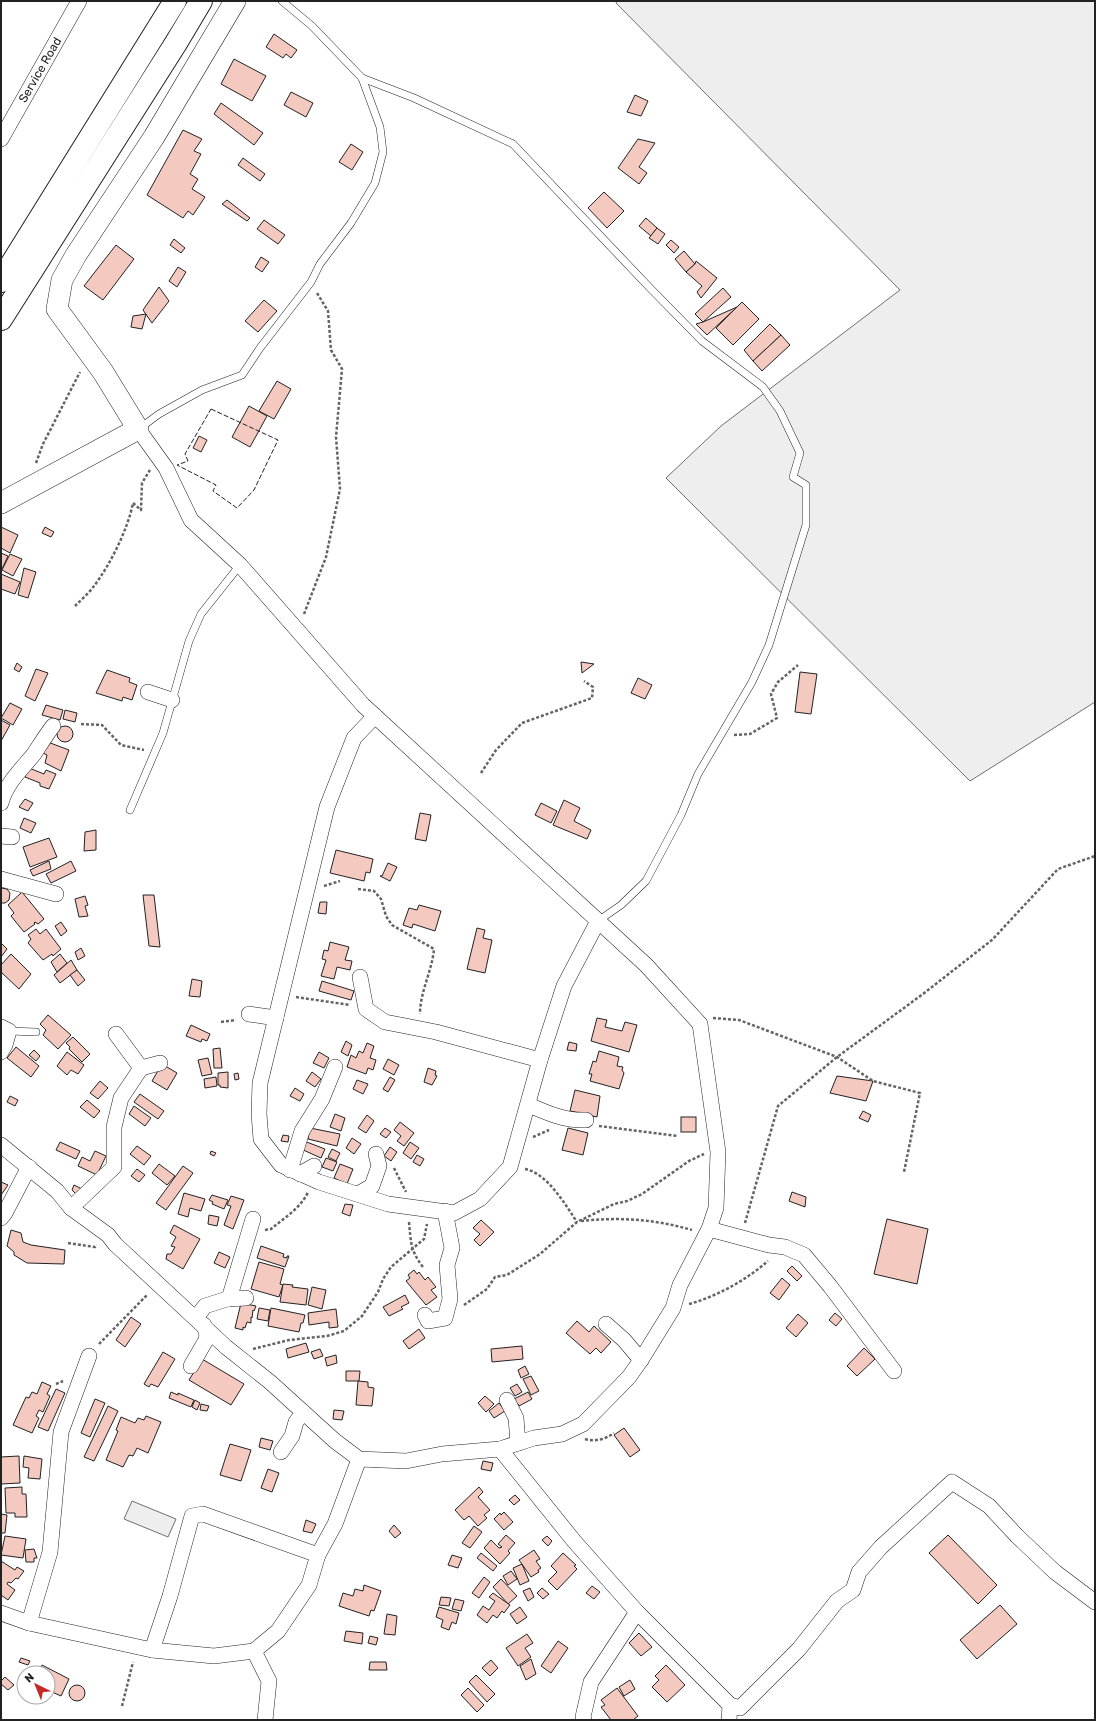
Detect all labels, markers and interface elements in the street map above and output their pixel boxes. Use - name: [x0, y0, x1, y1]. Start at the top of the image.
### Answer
- street label: Service Road: [16, 35, 64, 105]
- north arrow: [16, 1665, 56, 1705]
- text: N: [22, 1671, 37, 1686]

